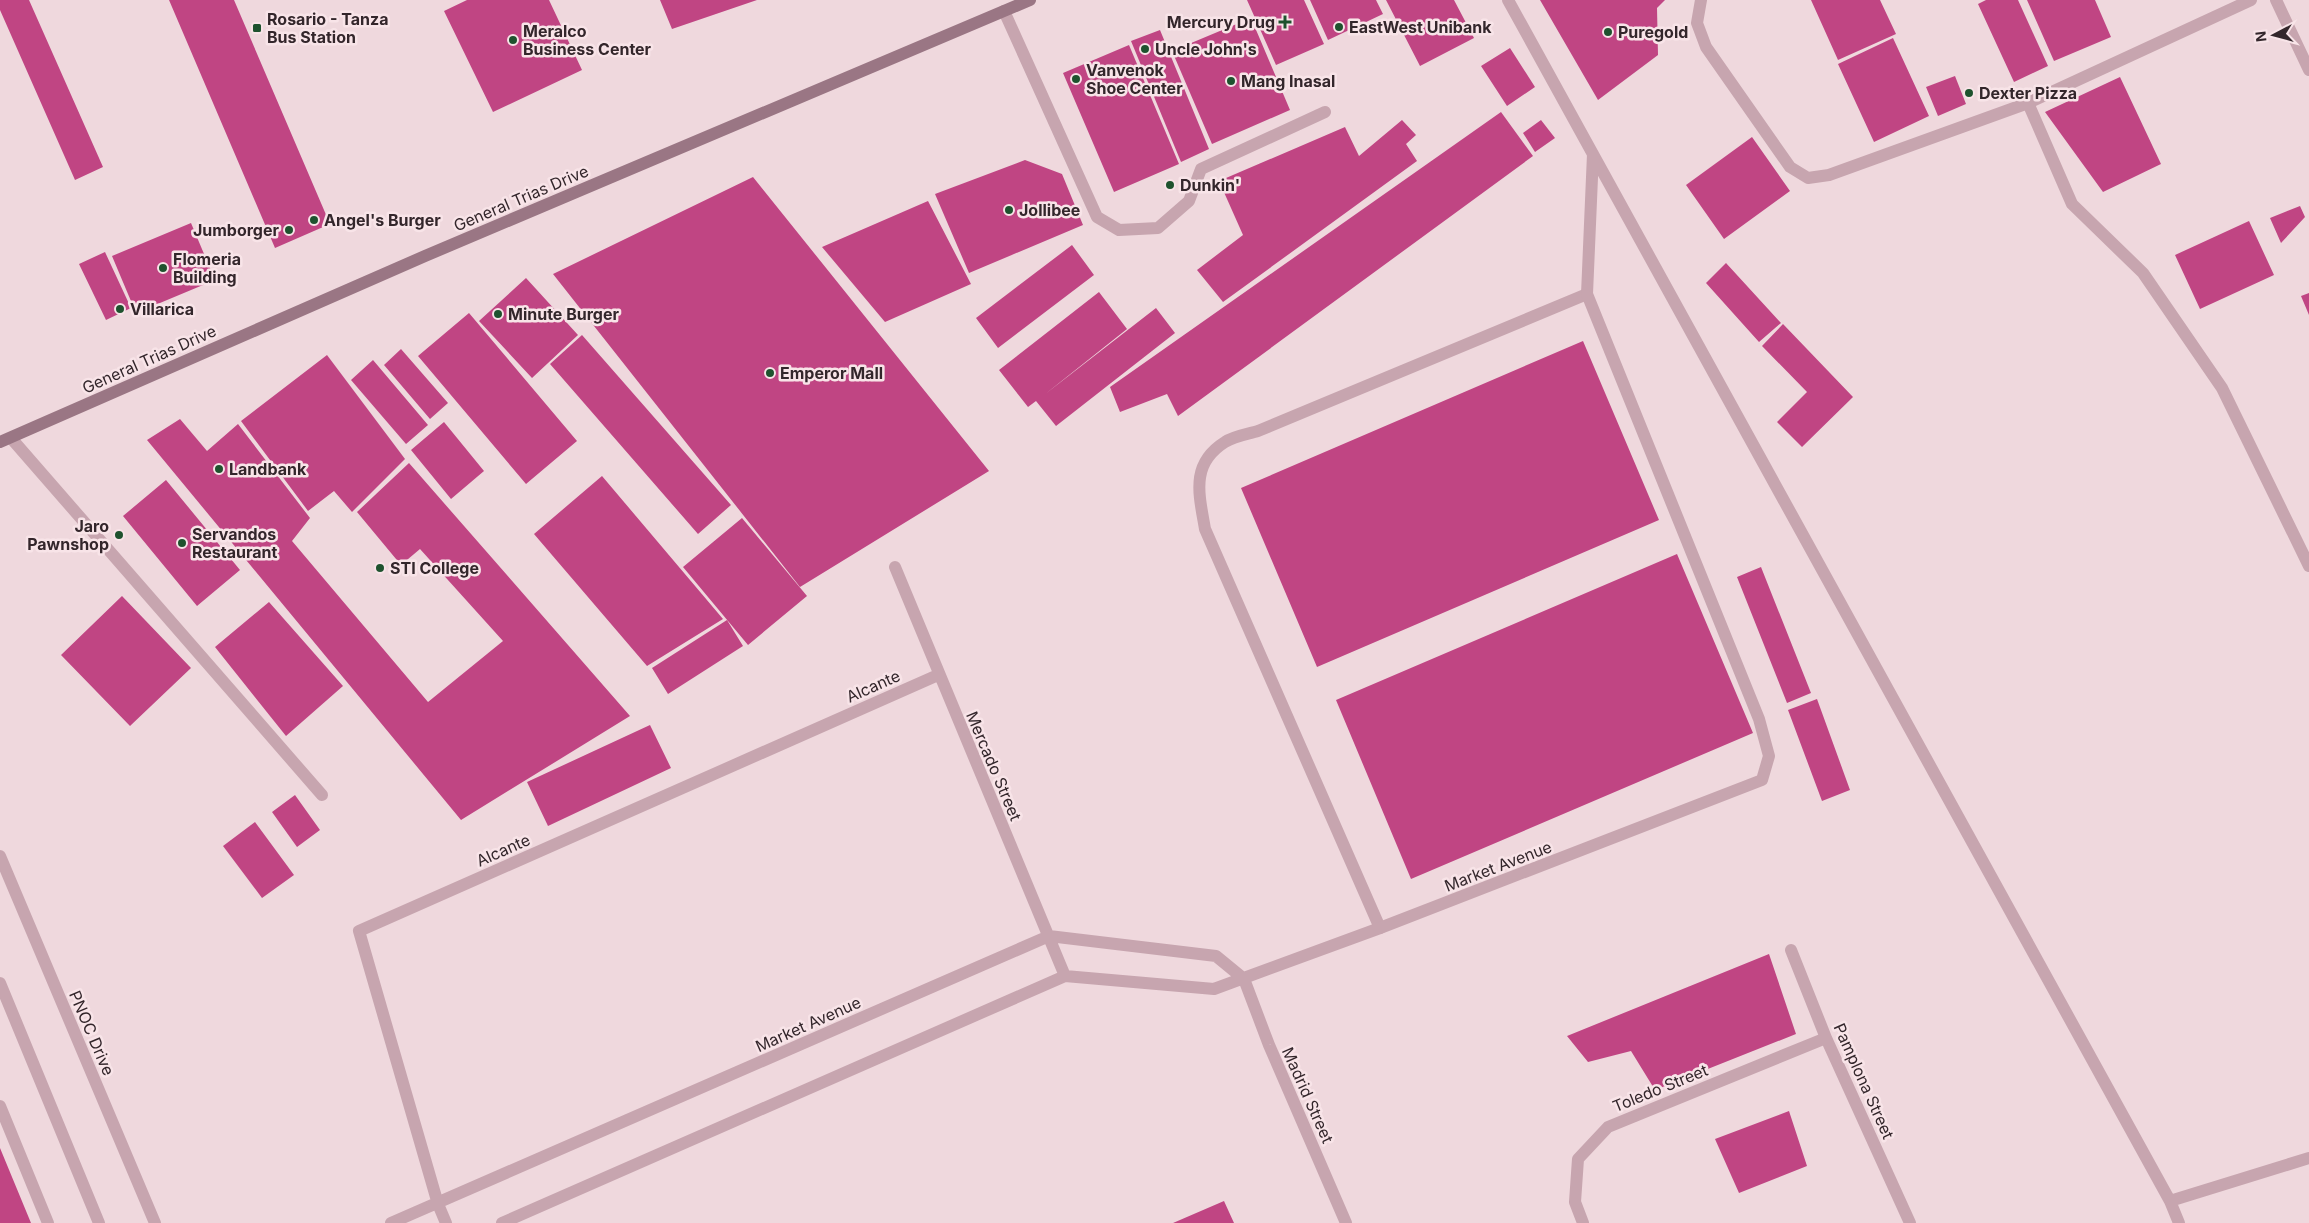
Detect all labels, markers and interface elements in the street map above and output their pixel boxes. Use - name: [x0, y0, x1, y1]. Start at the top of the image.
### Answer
- place label: Rosario - Tanza Bus Station: [267, 9, 388, 47]
- north arrow: [2249, 10, 2299, 60]
- place label: Mercury Drug: [1167, 12, 1275, 32]
- marker: Mercury Drug: [1279, 16, 1291, 28]
- place label: EastWest Unibank: [1349, 17, 1492, 37]
- place label: Meralco Business Center: [523, 21, 652, 59]
- marker: EastWest Unibank: [1333, 21, 1345, 33]
- marker: Rosario - Tanza Bus Station: [251, 22, 263, 34]
- place label: Puregold: [1618, 22, 1688, 42]
- marker: Puregold: [1602, 26, 1614, 38]
- text: N: [2252, 30, 2270, 43]
- marker: Meralco Business Center: [507, 34, 519, 46]
- place label: Uncle John's: [1155, 39, 1257, 59]
- marker: Uncle John's: [1139, 43, 1151, 55]
- place label: Vanvenok Shoe Center: [1086, 60, 1183, 98]
- place label: Mang Inasal: [1241, 71, 1335, 91]
- marker: Vanvenok Shoe Center: [1070, 73, 1082, 85]
- marker: Mang Inasal: [1225, 75, 1237, 87]
- place label: Dexter Pizza: [1979, 83, 2077, 103]
- marker: Dexter Pizza: [1963, 87, 1975, 99]
- street label: General Trias Drive: [451, 161, 591, 235]
- place label: Dunkin': [1180, 175, 1240, 195]
- marker: Dunkin': [1164, 179, 1176, 191]
- place label: Jollibee: [1019, 200, 1080, 220]
- marker: Jollibee: [1003, 204, 1015, 216]
- place label: Angel's Burger: [324, 210, 441, 230]
- marker: Angel's Burger: [308, 214, 320, 226]
- place label: Jumborger: [193, 220, 279, 240]
- marker: Jumborger: [283, 224, 295, 236]
- place label: Flomeria Building: [173, 249, 241, 287]
- marker: Flomeria Building: [157, 262, 169, 274]
- place label: Villarica: [130, 299, 194, 319]
- marker: Villarica: [114, 303, 126, 315]
- place label: Minute Burger: [508, 304, 620, 324]
- marker: Minute Burger: [492, 308, 504, 320]
- street label: General Trias Drive: [79, 320, 219, 398]
- place label: Emperor Mall: [780, 363, 883, 383]
- marker: Emperor Mall: [764, 367, 776, 379]
- place label: Landbank: [229, 459, 307, 479]
- marker: Landbank: [213, 463, 225, 475]
- place label: Jaro Pawnshop: [27, 516, 109, 554]
- place label: Servandos Restaurant: [192, 524, 278, 562]
- marker: Jaro Pawnshop: [113, 529, 125, 541]
- marker: Servandos Restaurant: [176, 537, 188, 549]
- place label: STI College: [390, 558, 479, 578]
- marker: STI College: [374, 562, 386, 574]
- street label: Alcante: [843, 665, 903, 707]
- street label: Mercado Street: [962, 708, 1026, 824]
- street label: Alcante: [473, 829, 533, 871]
- street label: Market Avenue: [1441, 836, 1555, 896]
- street label: PNOC Drive: [65, 987, 119, 1079]
- street label: Market Avenue: [752, 992, 864, 1056]
- street label: Pamplona Street: [1830, 1020, 1898, 1142]
- street label: Madrid Street: [1278, 1044, 1338, 1146]
- street label: Toledo Street: [1609, 1060, 1711, 1116]

